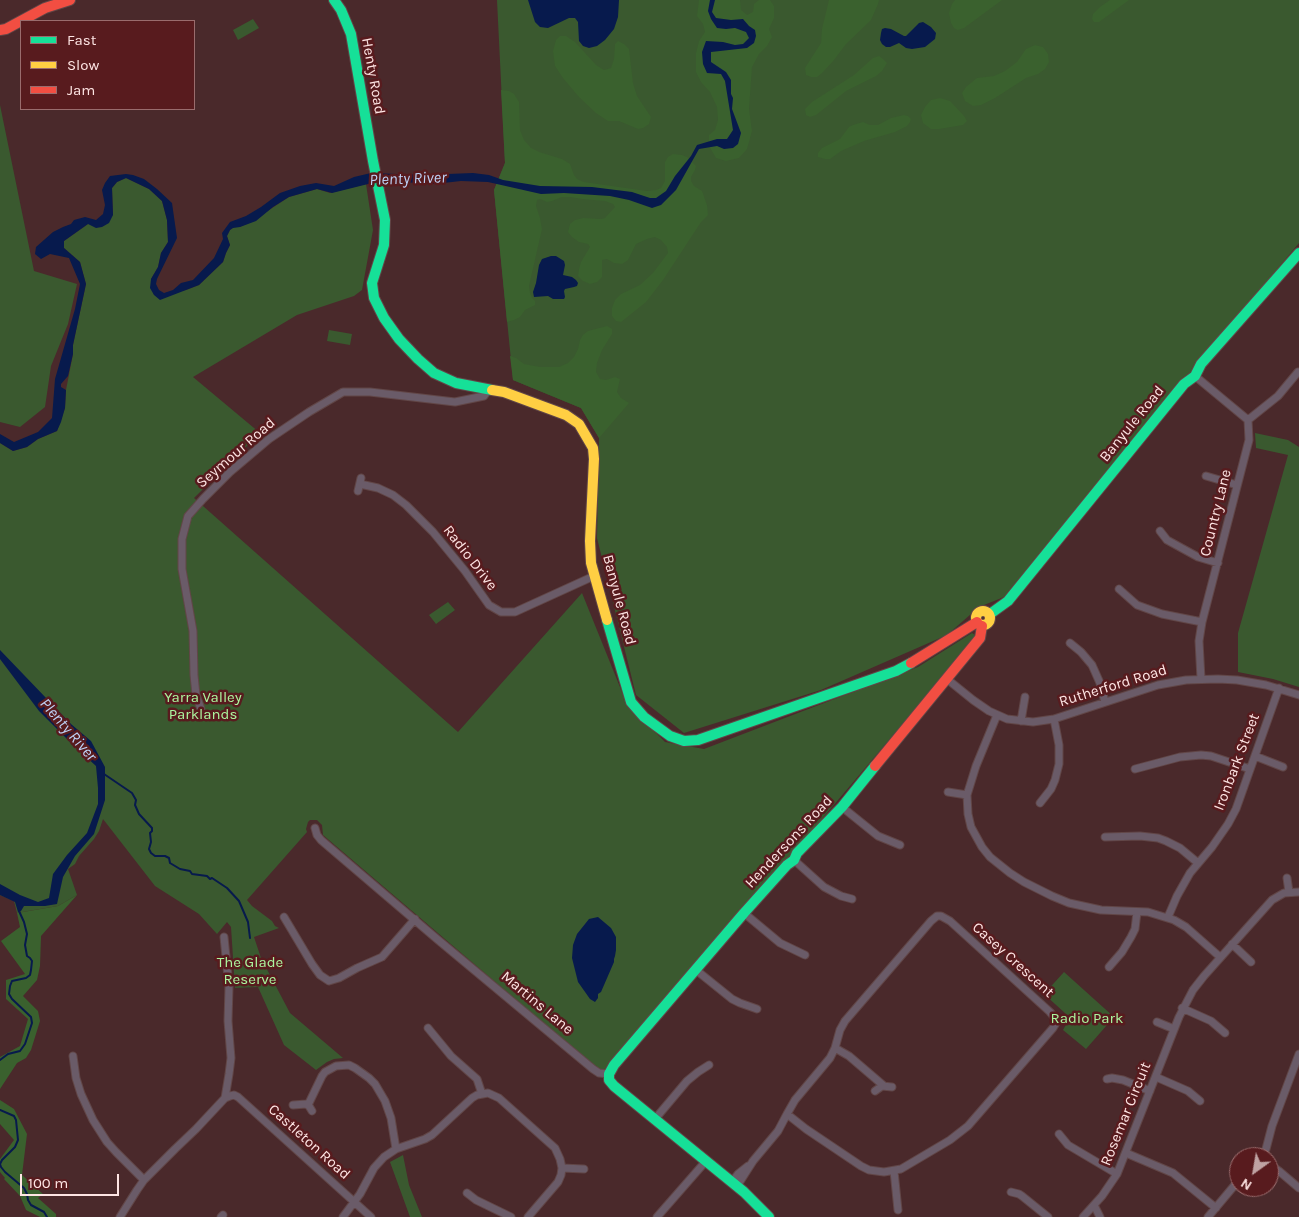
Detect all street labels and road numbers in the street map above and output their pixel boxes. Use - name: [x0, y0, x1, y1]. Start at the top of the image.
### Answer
- street label: Henty Road: [357, 36, 389, 116]
- street label: Banyule Road: [1096, 382, 1168, 466]
- street label: Seymour Road: [193, 414, 279, 492]
- street label: Country Lane: [1196, 468, 1236, 558]
- street label: Radio Drive: [439, 522, 501, 594]
- street label: Banyule Road: [598, 553, 640, 647]
- street label: Rutherford Road: [1057, 661, 1169, 711]
- street label: Ironbark Street: [1210, 711, 1264, 813]
- street label: Hendersons Road: [742, 792, 836, 892]
- street label: Casey Crescent: [968, 919, 1058, 1001]
- street label: Martins Lane: [497, 967, 577, 1039]
- street label: Rosemar Circuit: [1097, 1060, 1155, 1168]
- street label: Castleton Road: [264, 1101, 354, 1183]

